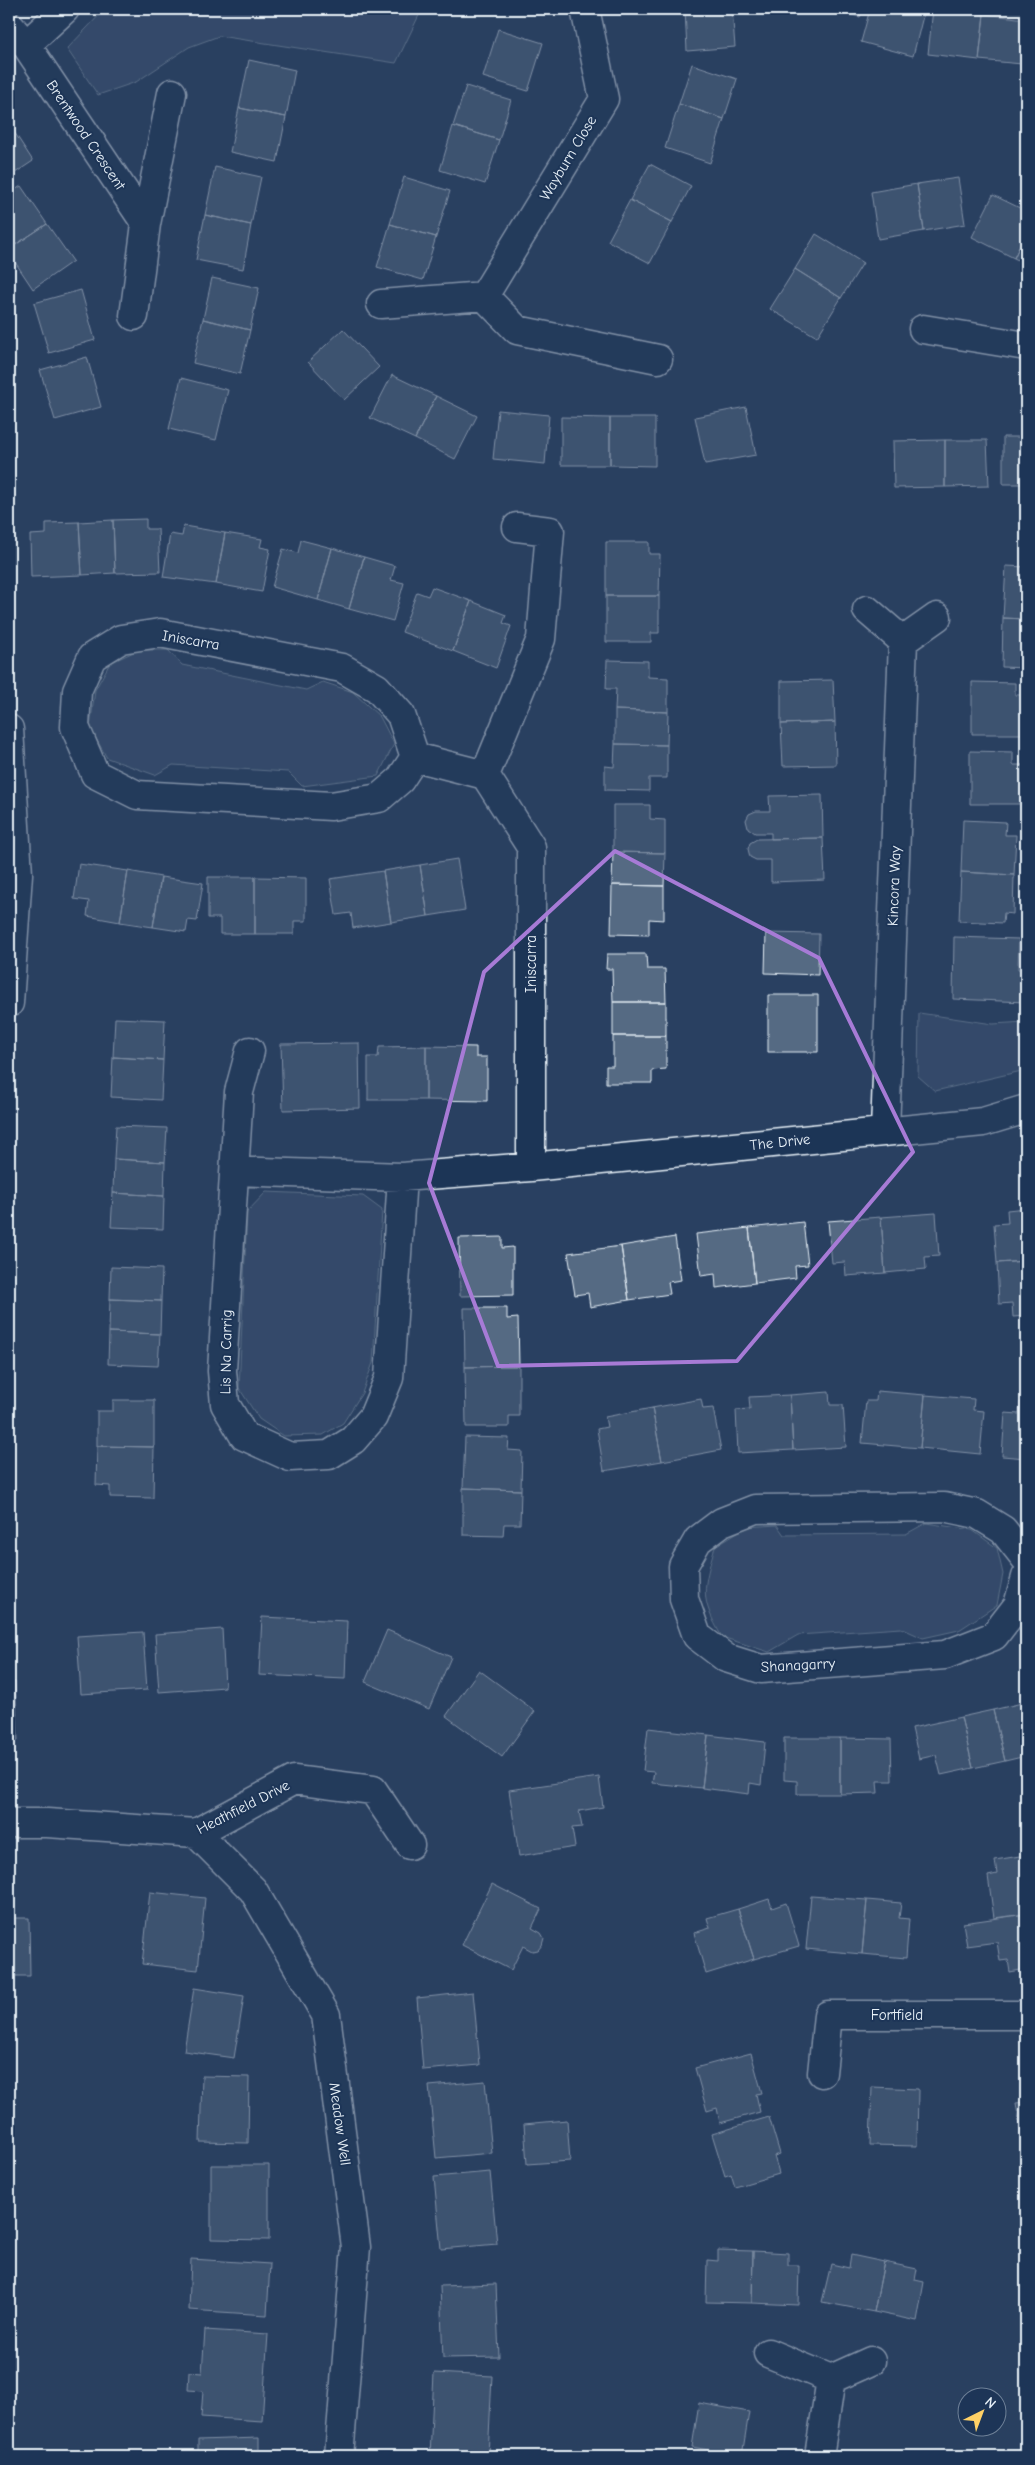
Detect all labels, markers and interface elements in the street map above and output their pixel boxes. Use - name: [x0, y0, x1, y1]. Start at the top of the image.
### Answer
- street label: Brentwood Crescent: [43, 77, 130, 194]
- street label: Wayburn Close: [536, 112, 601, 204]
- street label: Iniscarra: [161, 626, 221, 654]
- street label: Kincora Way: [884, 845, 904, 926]
- street label: Iniscarra: [522, 935, 540, 993]
- street label: The Drive: [749, 1130, 812, 1154]
- street label: Lis Na Carrig: [216, 1309, 236, 1395]
- street label: Shanagarry: [760, 1654, 836, 1676]
- street label: Heathfield Drive: [193, 1776, 293, 1838]
- street label: Fortfield: [871, 2006, 923, 2024]
- street label: Meadow Well: [325, 2081, 355, 2167]
- north arrow: [958, 2388, 1008, 2438]
- text: N: [981, 2393, 999, 2412]

